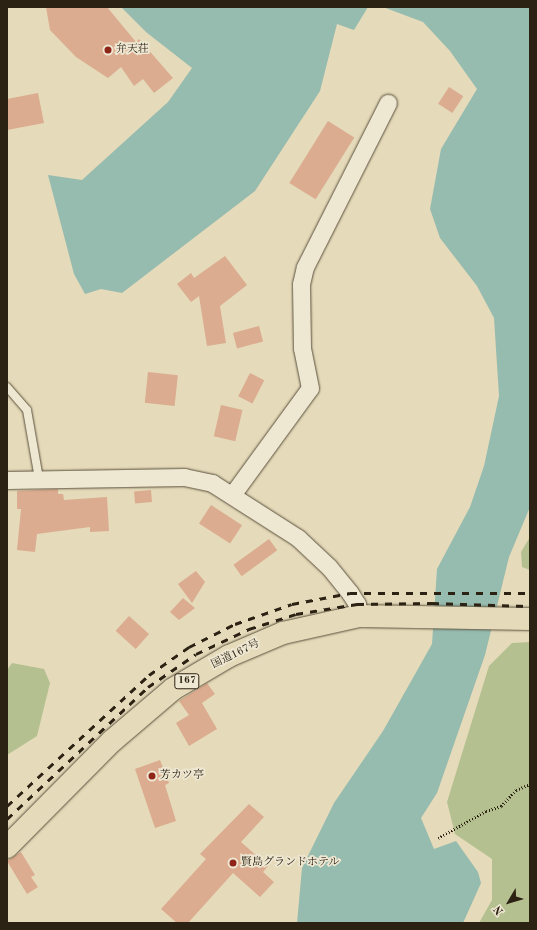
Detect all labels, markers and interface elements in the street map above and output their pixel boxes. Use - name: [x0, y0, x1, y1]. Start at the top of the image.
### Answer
- place label: 弁天荘: [116, 43, 149, 57]
- marker: 弁天荘: [103, 45, 113, 55]
- street label: 国道167号: [210, 638, 262, 672]
- road number: 167: [174, 673, 200, 689]
- place label: 芳カツ亭: [160, 769, 204, 783]
- marker: 芳カツ亭: [147, 771, 157, 781]
- place label: 賢島グランドホテル: [241, 856, 340, 870]
- marker: 賢島グランドホテル: [228, 858, 238, 868]
- north arrow: [489, 882, 529, 922]
- text: N: [492, 903, 506, 916]

